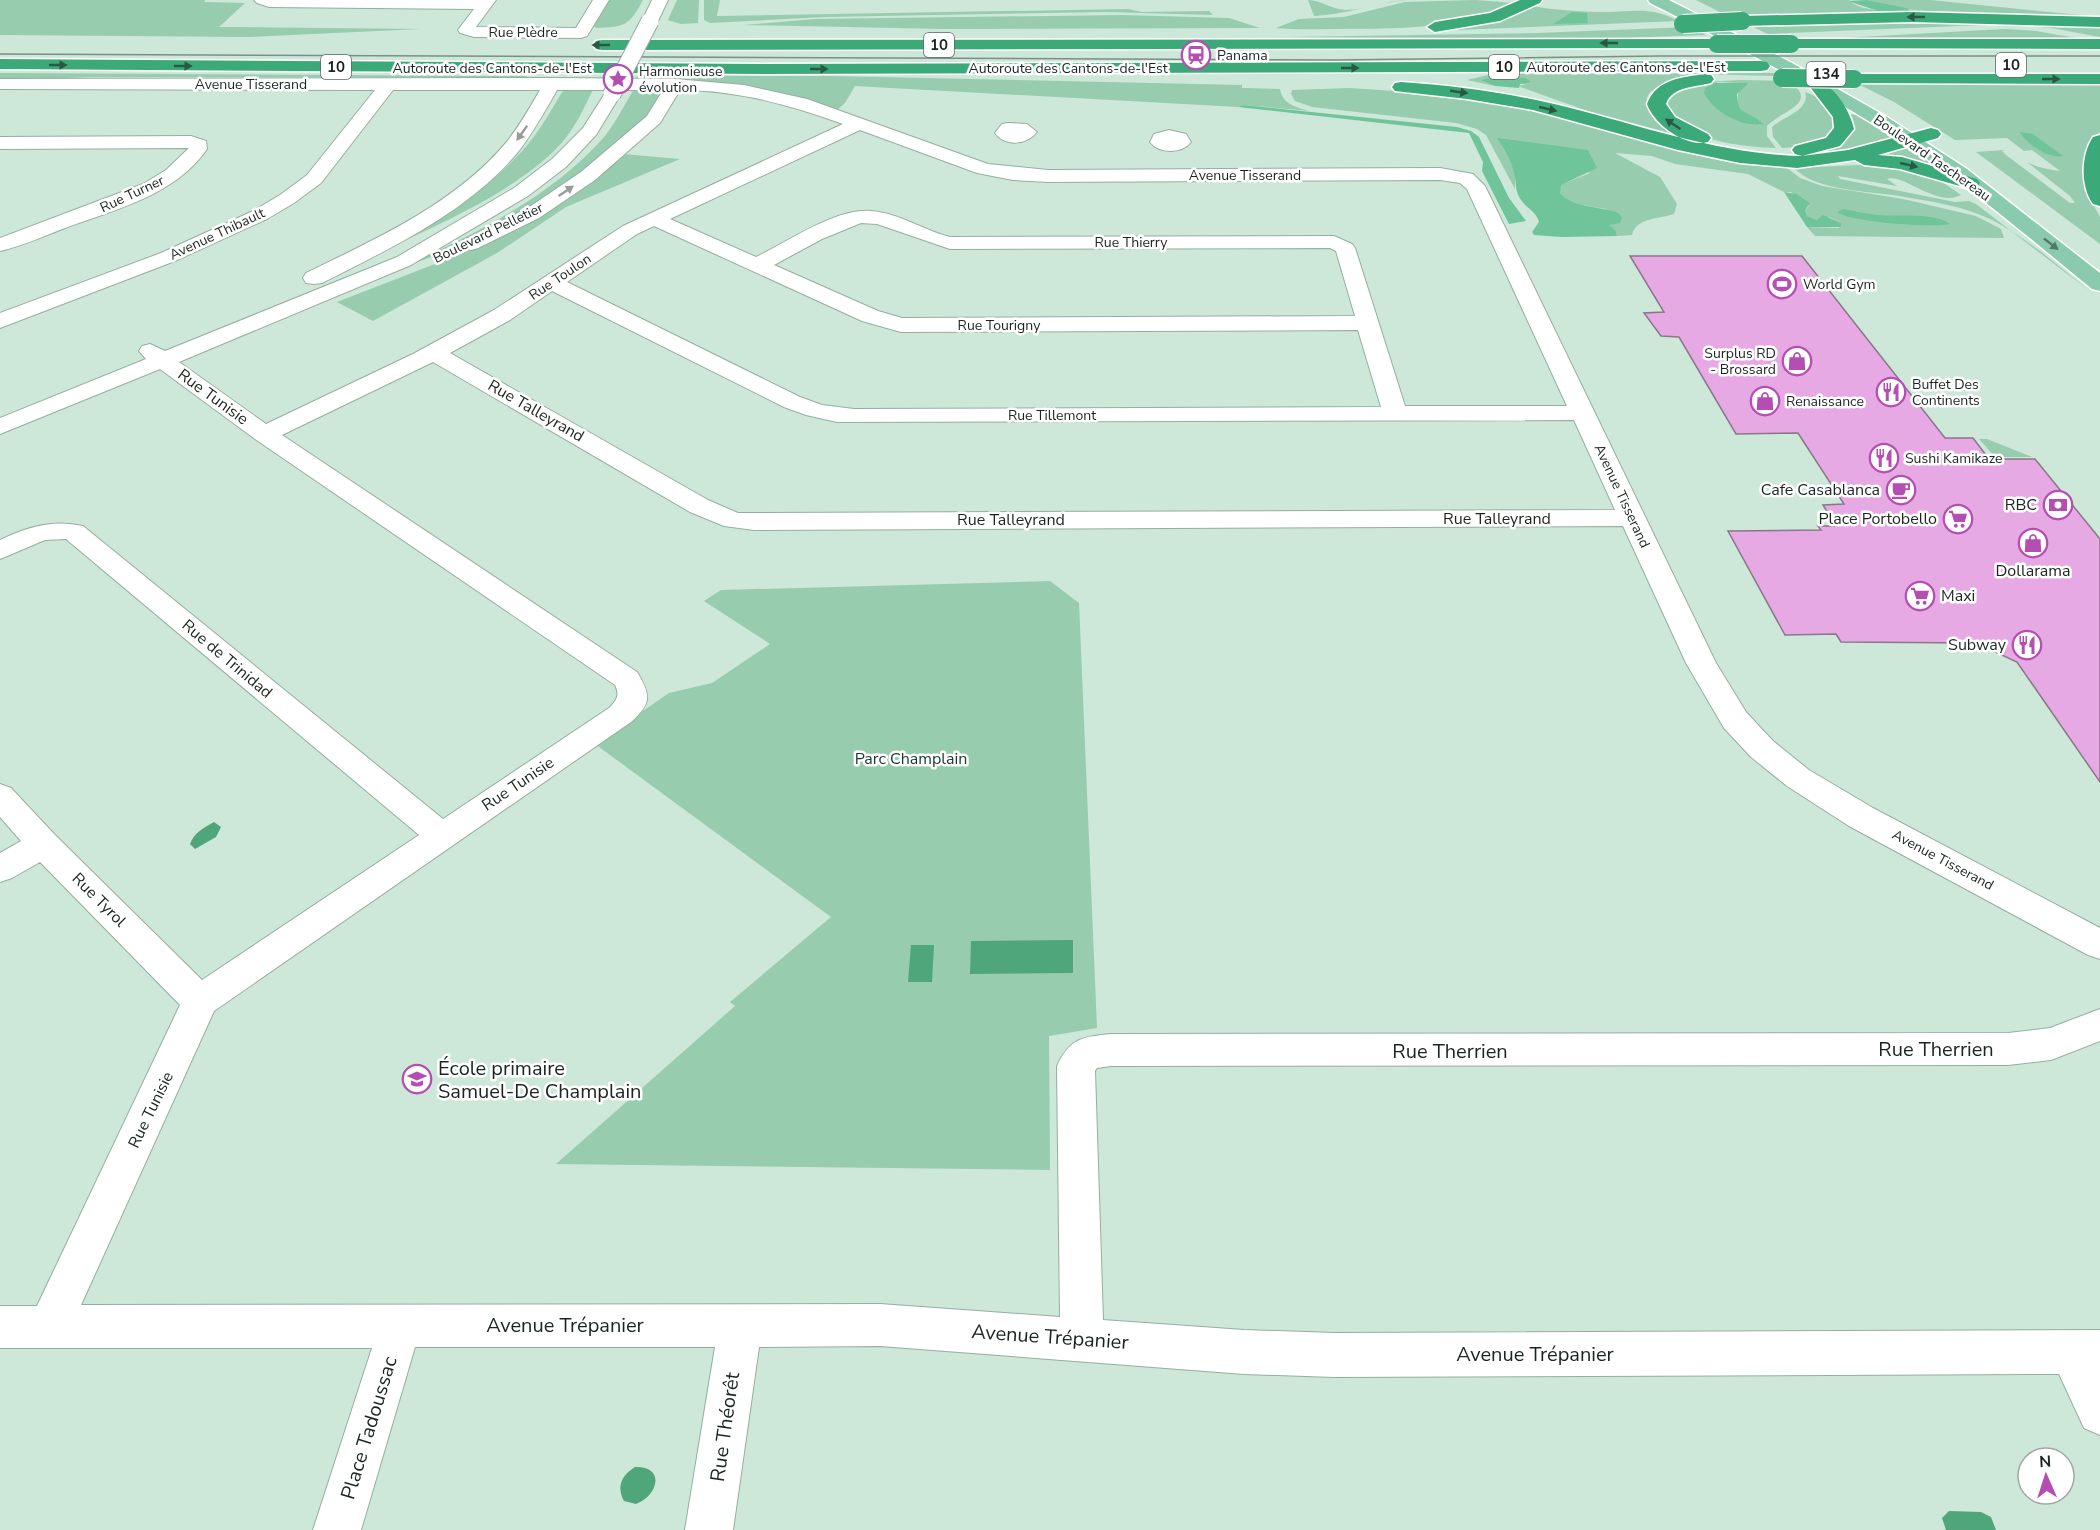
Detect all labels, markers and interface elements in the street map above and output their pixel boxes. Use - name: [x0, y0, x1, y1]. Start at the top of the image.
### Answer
- one-way arrow: [1906, 12, 1925, 22]
- street label: Rue Plèdre: [488, 23, 558, 42]
- road number: 10: [924, 33, 954, 57]
- one-way arrow: [1600, 38, 1619, 48]
- station icon: Panama: [1180, 39, 1212, 71]
- one-way arrow: [592, 40, 611, 50]
- place label: Panama: [1217, 46, 1268, 65]
- road number: 10: [1996, 53, 2026, 77]
- road number: 10: [321, 55, 351, 79]
- road number: 10: [1489, 55, 1519, 79]
- street label: Autoroute des Cantons-de-l'Est: [1526, 58, 1726, 77]
- street label: Autoroute des Cantons-de-l'Est: [392, 59, 592, 78]
- street label: Autoroute des Cantons-de-l'Est: [968, 59, 1168, 78]
- one-way arrow: [49, 60, 68, 70]
- one-way arrow: [174, 61, 193, 71]
- place label: Harmonieuse évolution: [639, 62, 723, 97]
- road number: 134: [1806, 62, 1846, 86]
- place icon: Harmonieuse évolution: [602, 63, 634, 95]
- one-way arrow: [1340, 63, 1359, 73]
- one-way arrow: [810, 64, 829, 74]
- one-way arrow: [2042, 74, 2061, 84]
- street label: Avenue Tisserand: [195, 75, 307, 94]
- one-way arrow: [1450, 88, 1469, 97]
- one-way arrow: [1539, 104, 1557, 114]
- street label: Boulevard Taschereau: [1870, 110, 1994, 206]
- one-way arrow: [1665, 119, 1681, 130]
- one-way arrow: [516, 125, 528, 141]
- one-way arrow: [1900, 160, 1918, 170]
- street label: Avenue Tisserand: [1189, 166, 1301, 185]
- street label: Rue Turner: [97, 171, 167, 217]
- one-way arrow: [558, 186, 574, 197]
- street label: Boulevard Pelletier: [430, 198, 546, 268]
- street label: Avenue Thibault: [166, 204, 268, 264]
- street label: Rue Thierry: [1095, 233, 1168, 252]
- one-way arrow: [2043, 238, 2058, 250]
- street label: Rue Toulon: [525, 249, 595, 305]
- sports icon: World Gym: [1766, 268, 1798, 300]
- place label: World Gym: [1803, 275, 1876, 294]
- street label: Rue Tourigny: [958, 316, 1041, 335]
- place label: Surplus RD - Brossard: [1704, 344, 1776, 379]
- shop icon: Surplus RD - Brossard: [1781, 345, 1813, 377]
- street label: Rue Tunisie: [173, 364, 253, 430]
- street label: Rue Talleyrand: [484, 375, 588, 447]
- place label: Buffet Des Continents: [1912, 375, 1980, 410]
- restaurant icon: Buffet Des Continents: [1875, 376, 1907, 408]
- shop icon: Renaissance: [1749, 385, 1781, 417]
- place label: Renaissance: [1786, 392, 1864, 411]
- street label: Rue Tillemont: [1008, 406, 1096, 425]
- street label: Avenue Tisserand: [1590, 441, 1654, 551]
- restaurant icon: Sushi Kamikaze: [1868, 442, 1900, 474]
- place label: Sushi Kamikaze: [1905, 449, 2003, 468]
- cafe icon: Cafe Casablanca: [1885, 474, 1917, 506]
- place label: Cafe Casablanca: [1761, 479, 1880, 501]
- bank icon: RBC: [2042, 489, 2074, 521]
- place label: RBC: [2005, 494, 2037, 516]
- supermarket icon: Place Portobello: [1942, 503, 1974, 535]
- street label: Rue Talleyrand: [1443, 508, 1551, 530]
- place label: Place Portobello: [1818, 508, 1937, 530]
- street label: Rue Talleyrand: [957, 509, 1065, 531]
- shop icon: Dollarama: [2017, 527, 2049, 559]
- place label: Dollarama: [1995, 560, 2071, 582]
- supermarket icon: Maxi: [1904, 580, 1936, 612]
- place label: Maxi: [1941, 585, 1975, 607]
- street label: Rue de Trinidad: [177, 615, 277, 703]
- restaurant icon: Subway: [2011, 629, 2043, 661]
- place label: Subway: [1948, 634, 2007, 656]
- park label: Parc Champlain: [855, 748, 967, 770]
- street label: Rue Tunisie: [478, 752, 558, 816]
- street label: Avenue Tisserand: [1889, 825, 1997, 895]
- street label: Rue Tyrol: [67, 868, 131, 932]
- street label: Rue Therrien: [1878, 1036, 1994, 1063]
- street label: Rue Therrien: [1392, 1038, 1508, 1065]
- place label: École primaire Samuel-De Champlain: [438, 1055, 641, 1105]
- school or university icon: École primaire Samuel-De Champlain: [401, 1063, 433, 1095]
- street label: Rue Tunisie: [123, 1068, 179, 1152]
- street label: Avenue Trépanier: [486, 1312, 644, 1339]
- street label: Avenue Trépanier: [971, 1318, 1129, 1356]
- street label: Avenue Trépanier: [1456, 1341, 1614, 1368]
- street label: Place Tadoussac: [334, 1353, 404, 1503]
- street label: Rue Théorêt: [704, 1370, 746, 1483]
- north arrow: [2016, 1446, 2076, 1506]
- text: N: [2039, 1451, 2052, 1473]

